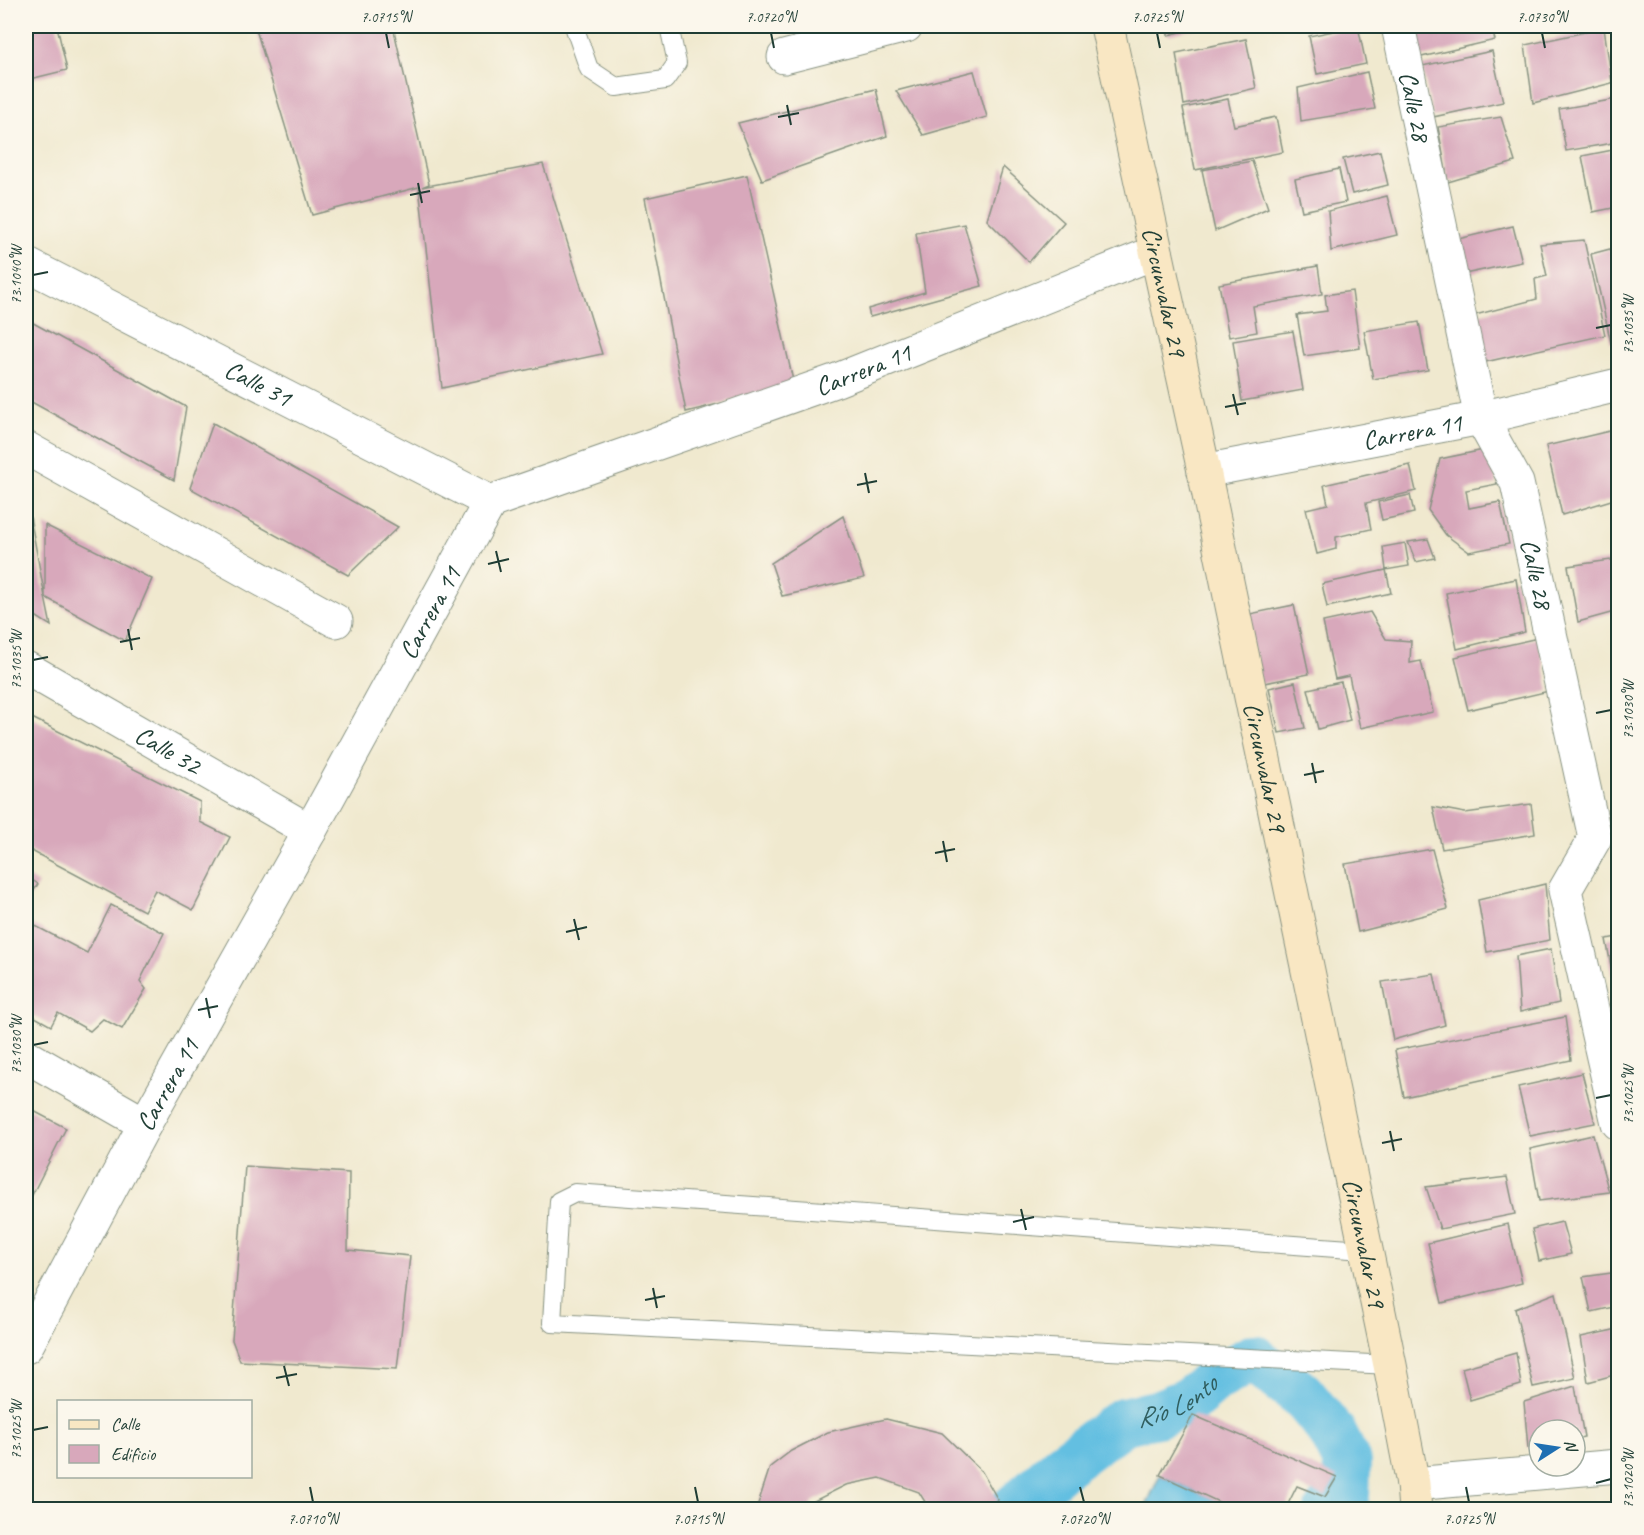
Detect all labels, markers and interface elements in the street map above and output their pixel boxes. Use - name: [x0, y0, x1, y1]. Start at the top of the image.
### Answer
- text: 7.0715°N: [361, 8, 414, 27]
- text: 7.0720°N: [746, 8, 799, 27]
- text: 7.0725°N: [1132, 8, 1185, 27]
- text: 7.0730°N: [1517, 8, 1570, 27]
- street label: Calle 28: [1392, 68, 1439, 146]
- street label: Circunvalar 29: [1135, 224, 1196, 362]
- text: 73.1040°W: [7, 243, 26, 304]
- text: 73.1035°W: [1619, 293, 1638, 354]
- street label: Carrera 11: [811, 335, 917, 403]
- street label: Calle 31: [219, 352, 298, 415]
- street label: Carrera 11: [1360, 405, 1466, 457]
- street label: Calle 28: [1513, 536, 1561, 614]
- street label: Carrera 11: [391, 559, 469, 665]
- text: 73.1035°W: [7, 628, 26, 689]
- text: 73.1030°W: [1619, 678, 1638, 739]
- street label: Circunvalar 29: [1236, 700, 1296, 837]
- street label: Calle 32: [129, 718, 209, 783]
- text: 73.1030°W: [7, 1013, 26, 1074]
- street label: Carrera 11: [128, 1032, 207, 1137]
- text: 73.1025°W: [1619, 1063, 1638, 1124]
- street label: Circunvalar 29: [1335, 1175, 1395, 1313]
- water label: Río Lento: [1134, 1365, 1227, 1435]
- text: 73.1025°W: [7, 1398, 26, 1459]
- legend: [57, 1400, 252, 1478]
- text: Calle: [111, 1413, 140, 1435]
- north arrow: [1527, 1418, 1587, 1478]
- text: N: [1560, 1438, 1582, 1455]
- text: Edificio: [111, 1443, 157, 1465]
- text: 73.1020°W: [1619, 1447, 1638, 1508]
- text: 7.0710°N: [288, 1510, 341, 1529]
- text: 7.0715°N: [673, 1510, 726, 1529]
- text: 7.0720°N: [1059, 1510, 1112, 1529]
- text: 7.0725°N: [1444, 1510, 1497, 1529]

